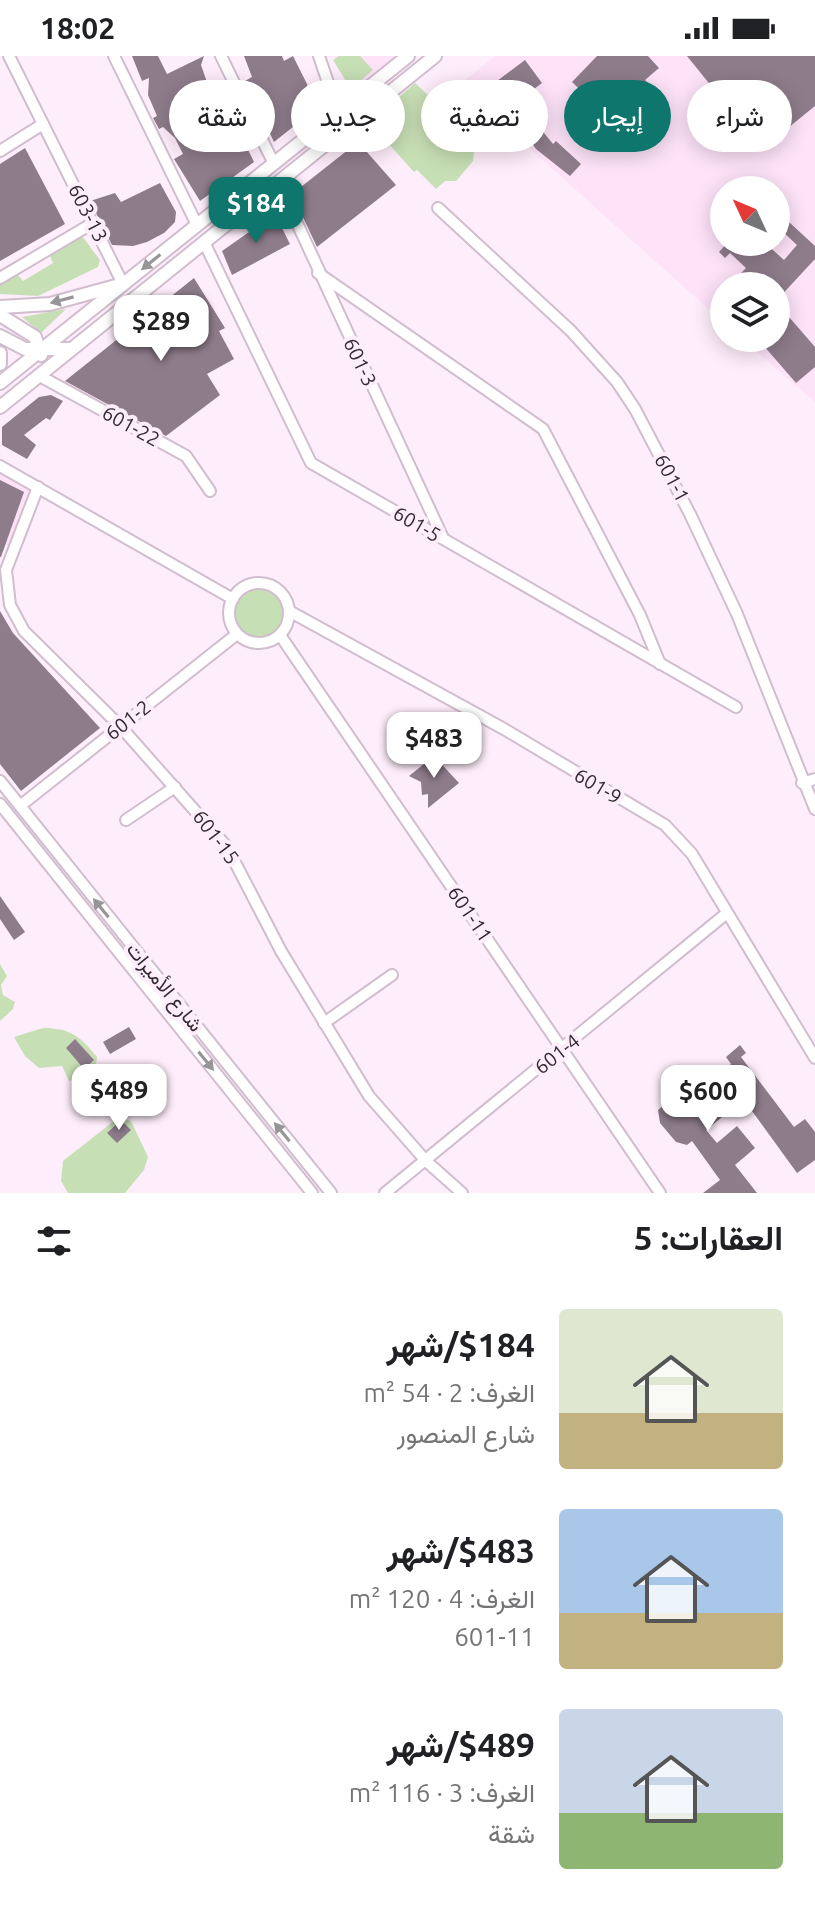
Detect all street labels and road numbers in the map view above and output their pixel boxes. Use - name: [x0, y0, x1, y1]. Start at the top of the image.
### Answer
- street label: 603-13: [64, 180, 113, 246]
- street label: 601-3: [339, 334, 382, 390]
- street label: 601-22: [98, 400, 164, 451]
- street label: 601-1: [650, 450, 695, 506]
- street label: 601-5: [389, 501, 445, 546]
- street label: 601-2: [101, 695, 155, 744]
- street label: 601-9: [571, 763, 626, 809]
- street label: 601-15: [189, 805, 244, 868]
- street label: 601-11: [443, 882, 497, 946]
- street label: شارع الأميرات: [120, 938, 208, 1038]
- street label: 601-4: [530, 1029, 584, 1078]

